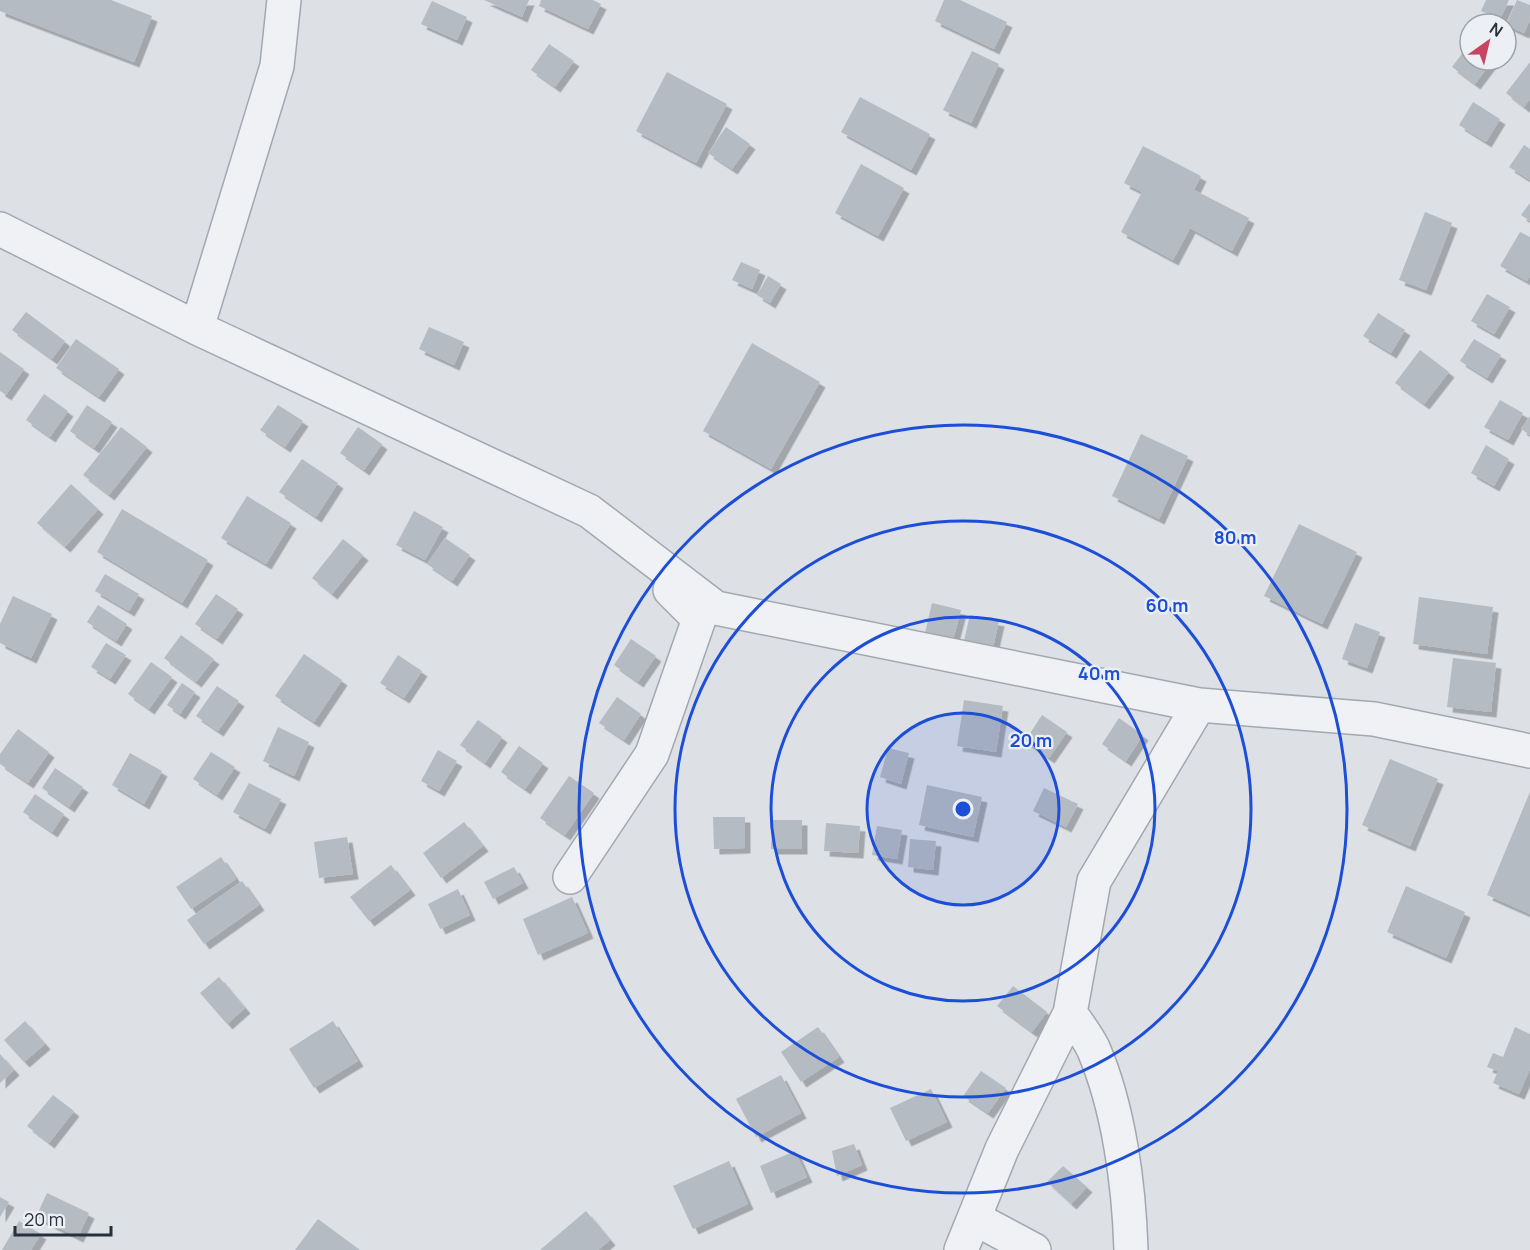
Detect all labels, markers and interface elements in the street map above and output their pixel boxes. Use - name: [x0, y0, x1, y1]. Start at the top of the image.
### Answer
- north arrow: [1458, 12, 1518, 72]
- text: N: [1485, 17, 1507, 42]
- text: 80 m: [1214, 525, 1256, 549]
- text: 60 m: [1146, 593, 1188, 617]
- text: 40 m: [1078, 661, 1120, 685]
- text: 20 m: [1010, 728, 1052, 752]
- centre of rings: [953, 799, 973, 819]
- scale bar: [15, 1199, 111, 1237]
- text: 20 m: [24, 1207, 64, 1231]

